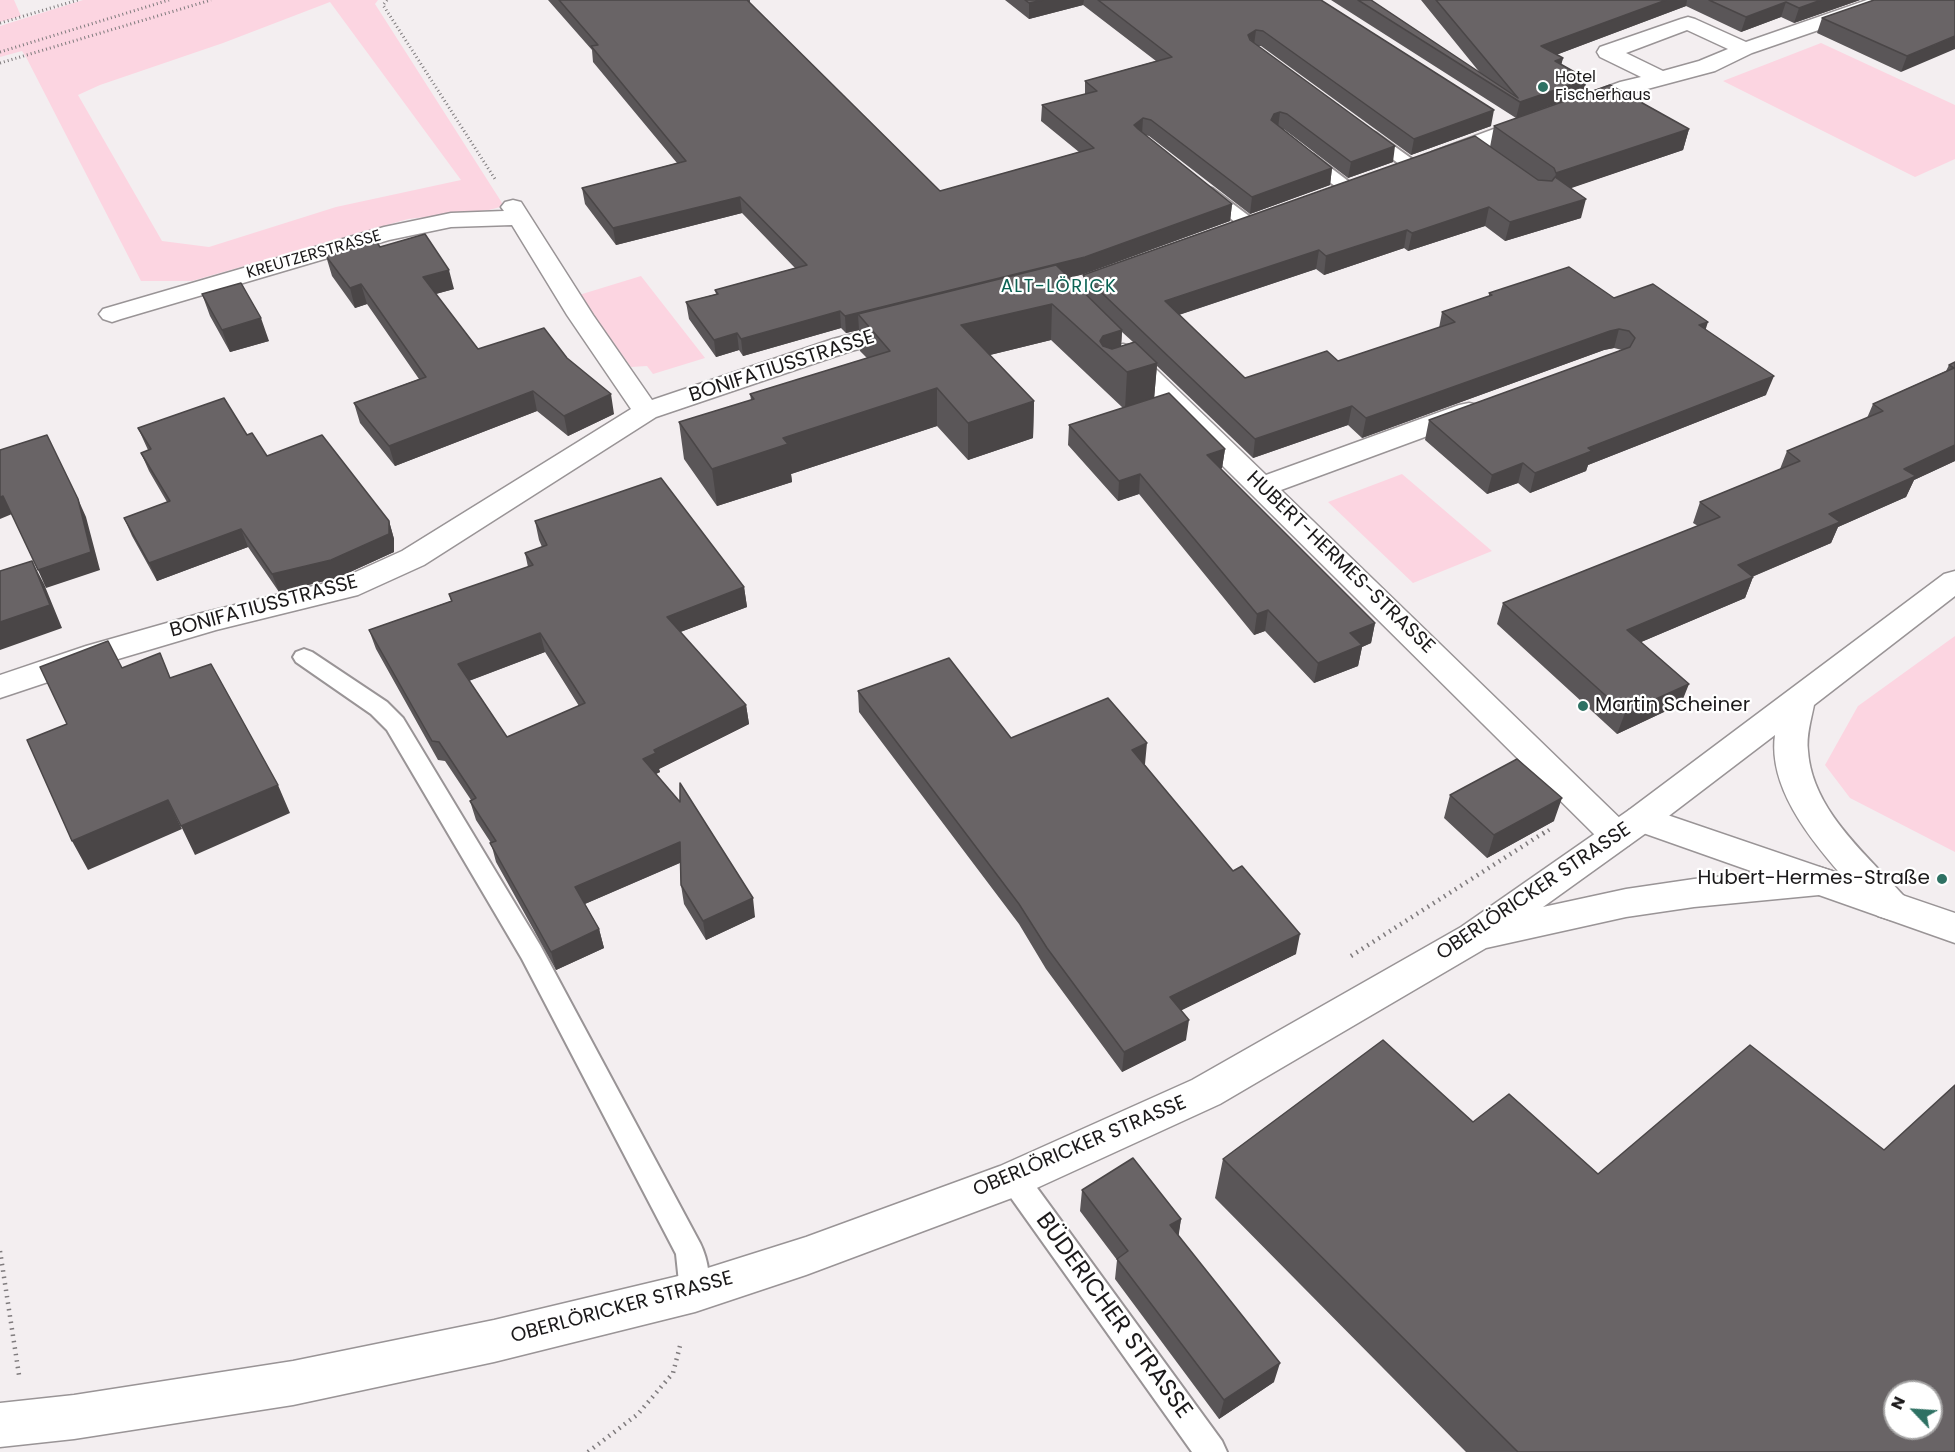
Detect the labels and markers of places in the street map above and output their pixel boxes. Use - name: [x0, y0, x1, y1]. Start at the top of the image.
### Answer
- place label: Hotel Fischerhaus: [1555, 68, 1651, 106]
- marker: Hotel Fischerhaus: [1536, 80, 1550, 94]
- place label: Martin Scheiner: [1595, 694, 1750, 718]
- marker: Martin Scheiner: [1576, 699, 1590, 713]
- place label: Hubert-Hermes-Straße: [1698, 867, 1930, 891]
- marker: Hubert-Hermes-Straße: [1935, 872, 1949, 886]

